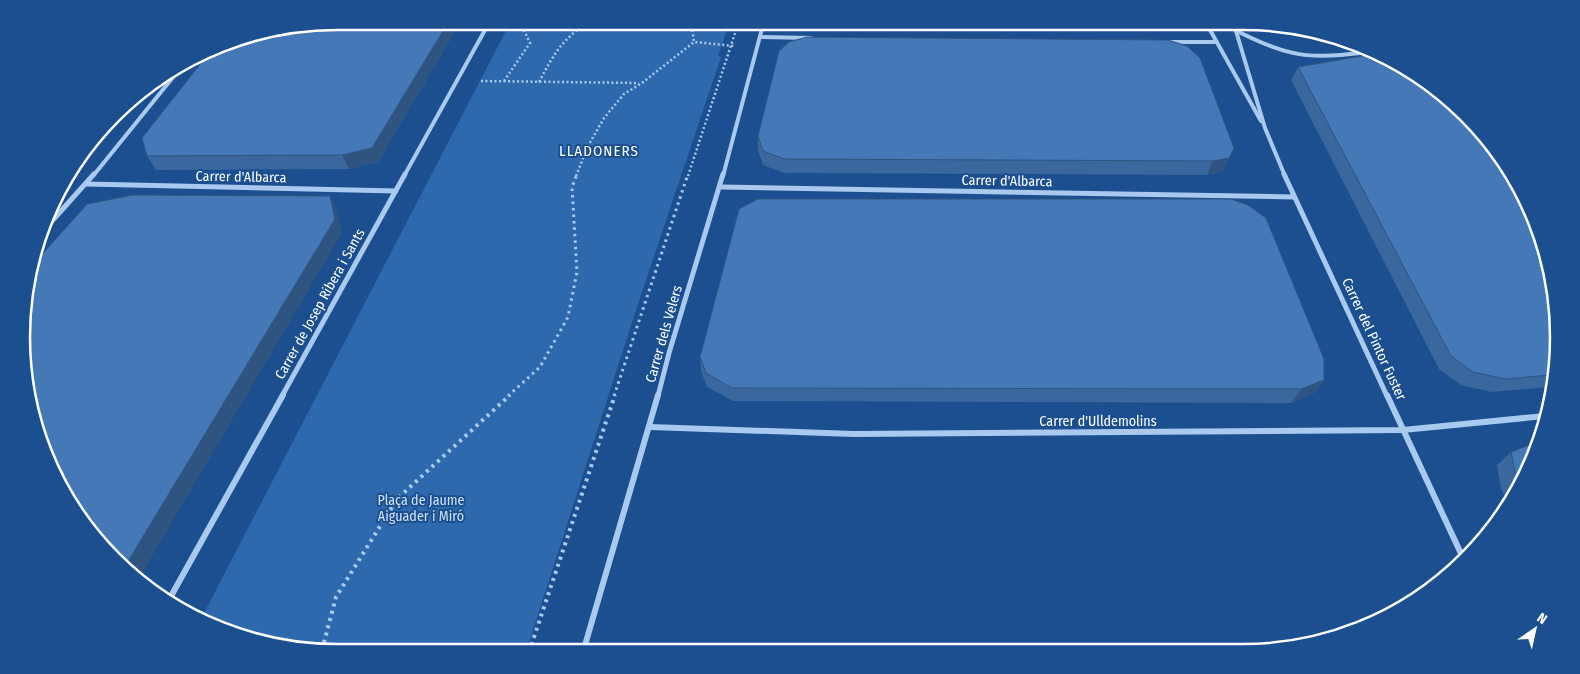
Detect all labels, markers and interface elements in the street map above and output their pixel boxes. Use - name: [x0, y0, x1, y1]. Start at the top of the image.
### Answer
- district label: LLADONERS: [559, 142, 639, 160]
- street label: Carrer d'Albarca: [196, 168, 287, 186]
- street label: Carrer d'Albarca: [962, 172, 1053, 190]
- street label: Carrer de Josep Ribera i Sants: [271, 226, 369, 382]
- street label: Carrer del Pintor Fuster: [1338, 275, 1410, 403]
- street label: Carrer dels Velers: [642, 283, 686, 385]
- street label: Carrer d'Ulldemolins: [1039, 413, 1157, 430]
- park label: Plaça de Jaume Aiguader i Miró: [377, 492, 465, 525]
- north arrow: [1510, 604, 1560, 654]
- text: N: [1534, 609, 1550, 628]

